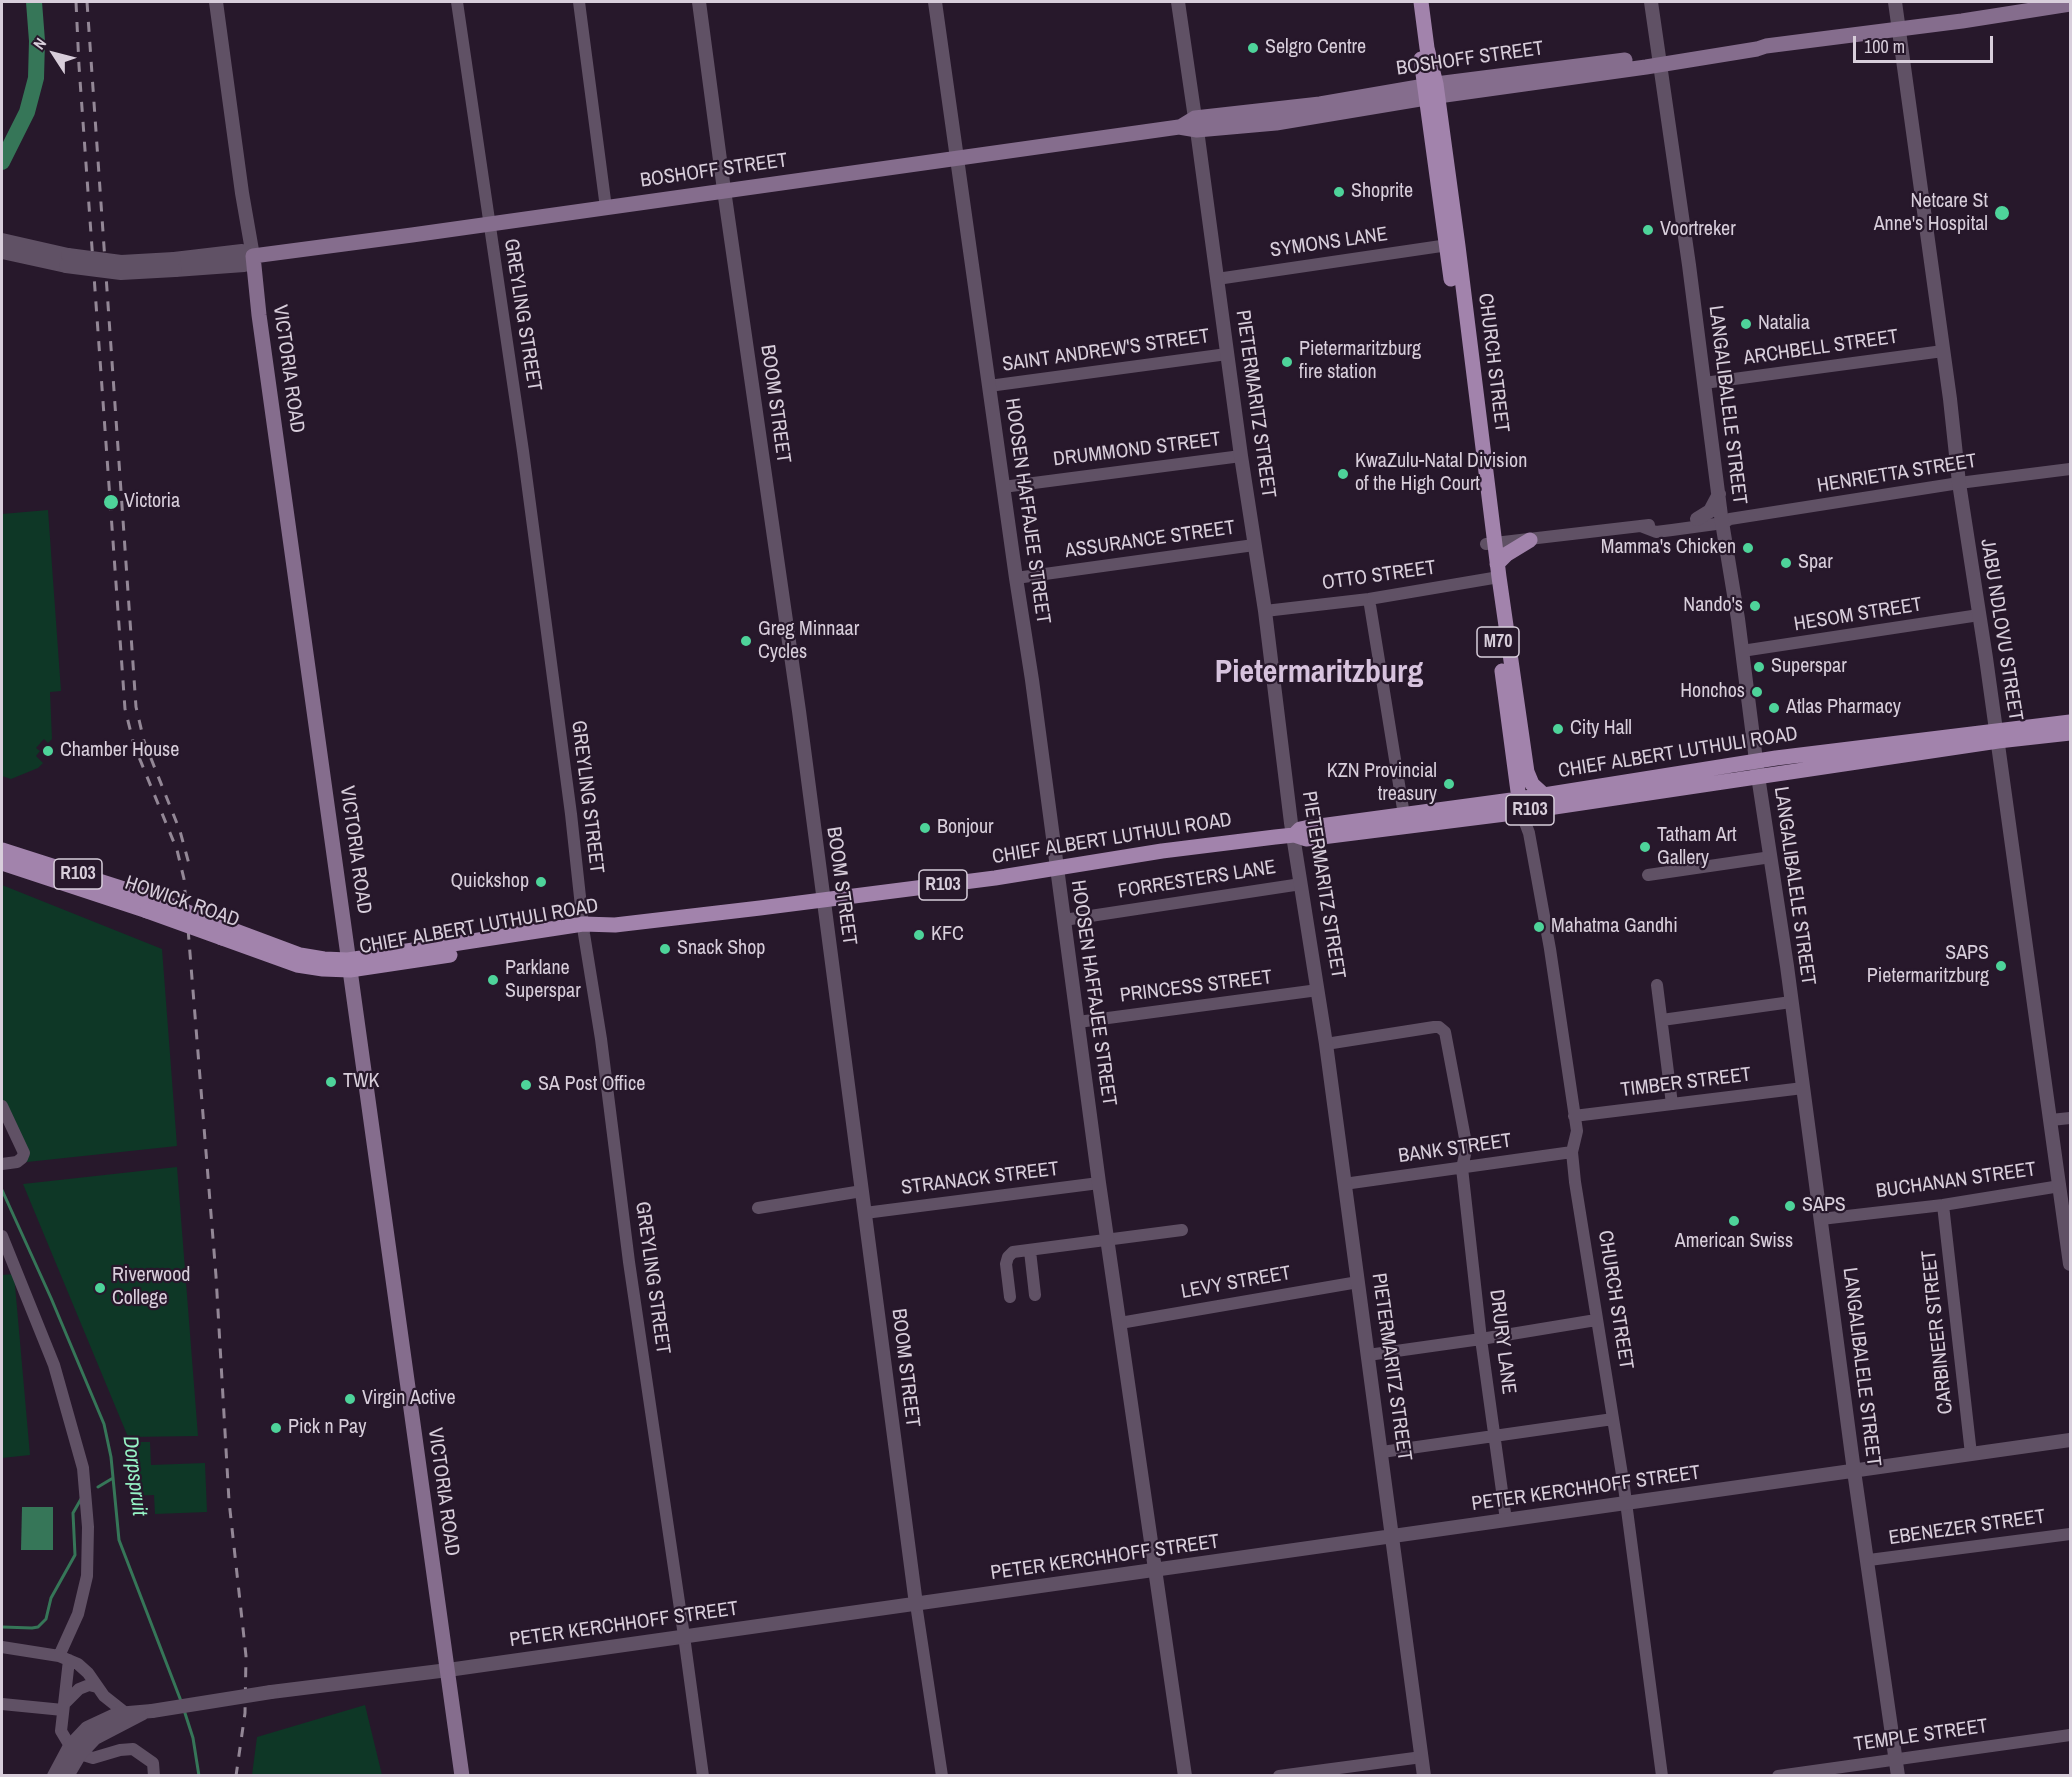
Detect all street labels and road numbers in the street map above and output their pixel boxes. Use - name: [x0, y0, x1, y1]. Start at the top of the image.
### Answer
- street label: BOSHOFF STREET: [1395, 37, 1545, 81]
- street label: BOSHOFF STREET: [639, 149, 789, 193]
- street label: SYMONS LANE: [1269, 223, 1389, 263]
- street label: GREYLING STREET: [498, 237, 546, 393]
- street label: CHURCH STREET: [1473, 292, 1513, 434]
- street label: VICTORIA ROAD: [267, 303, 309, 435]
- street label: LANGALIBALELE STREET: [1703, 304, 1751, 506]
- street label: PIETERMARITZ STREET: [1230, 308, 1280, 500]
- street label: SAINT ANDREW'S STREET: [1001, 325, 1211, 377]
- street label: ARCHBELL STREET: [1742, 325, 1900, 371]
- street label: BOOM STREET: [755, 343, 795, 465]
- street label: HOOSEN HAFFAJEE STREET: [999, 397, 1055, 625]
- street label: DRUMMOND STREET: [1052, 428, 1222, 472]
- street label: HENRIETTA STREET: [1816, 450, 1978, 498]
- street label: ASSURANCE STREET: [1064, 516, 1236, 564]
- street label: JABU NDLOVU STREET: [1975, 537, 2027, 723]
- street label: OTTO STREET: [1321, 556, 1437, 596]
- street label: HESOM STREET: [1792, 593, 1924, 637]
- road number: M70: [1477, 627, 1519, 657]
- street label: GREYLING STREET: [566, 719, 608, 875]
- street label: CHIEF ALBERT LUTHULI ROAD: [1557, 722, 1799, 784]
- street label: VICTORIA ROAD: [334, 784, 376, 916]
- street label: LANGALIBALELE STREET: [1768, 785, 1820, 987]
- street label: PIETERMARITZ STREET: [1296, 790, 1350, 980]
- road number: R103: [1506, 795, 1554, 825]
- street label: CHIEF ALBERT LUTHULI ROAD: [991, 808, 1233, 870]
- street label: BOOM STREET: [821, 825, 861, 947]
- street label: FORRESTERS LANE: [1116, 856, 1278, 904]
- road number: R103: [54, 859, 102, 889]
- road number: R103: [919, 870, 967, 900]
- street label: HOWICK ROAD: [122, 871, 242, 933]
- street label: HOOSEN HAFFAJEE STREET: [1065, 879, 1121, 1107]
- street label: CHIEF ALBERT LUTHULI ROAD: [358, 894, 600, 960]
- street label: PRINCESS STREET: [1119, 966, 1273, 1008]
- street label: TIMBER STREET: [1619, 1063, 1753, 1103]
- street label: BANK STREET: [1397, 1129, 1513, 1169]
- street label: STRANACK STREET: [900, 1157, 1060, 1201]
- street label: BUCHANAN STREET: [1874, 1158, 2038, 1204]
- street label: GREYLING STREET: [629, 1200, 675, 1356]
- street label: CHURCH STREET: [1592, 1229, 1638, 1371]
- street label: CARBINEER STREET: [1917, 1249, 1959, 1415]
- street label: LEVY STREET: [1179, 1262, 1293, 1304]
- street label: LANGALIBALELE STREET: [1837, 1266, 1885, 1468]
- street label: PIETERMARITZ STREET: [1366, 1271, 1416, 1463]
- street label: DRURY LANE: [1484, 1288, 1520, 1396]
- street label: BOOM STREET: [886, 1307, 924, 1429]
- street label: VICTORIA ROAD: [422, 1426, 464, 1558]
- street label: PETER KERCHHOFF STREET: [1470, 1461, 1702, 1517]
- street label: EBENEZER STREET: [1887, 1505, 2047, 1551]
- street label: PETER KERCHHOFF STREET: [989, 1530, 1221, 1586]
- street label: PETER KERCHHOFF STREET: [508, 1597, 740, 1653]
- street label: TEMPLE STREET: [1853, 1715, 1989, 1757]

